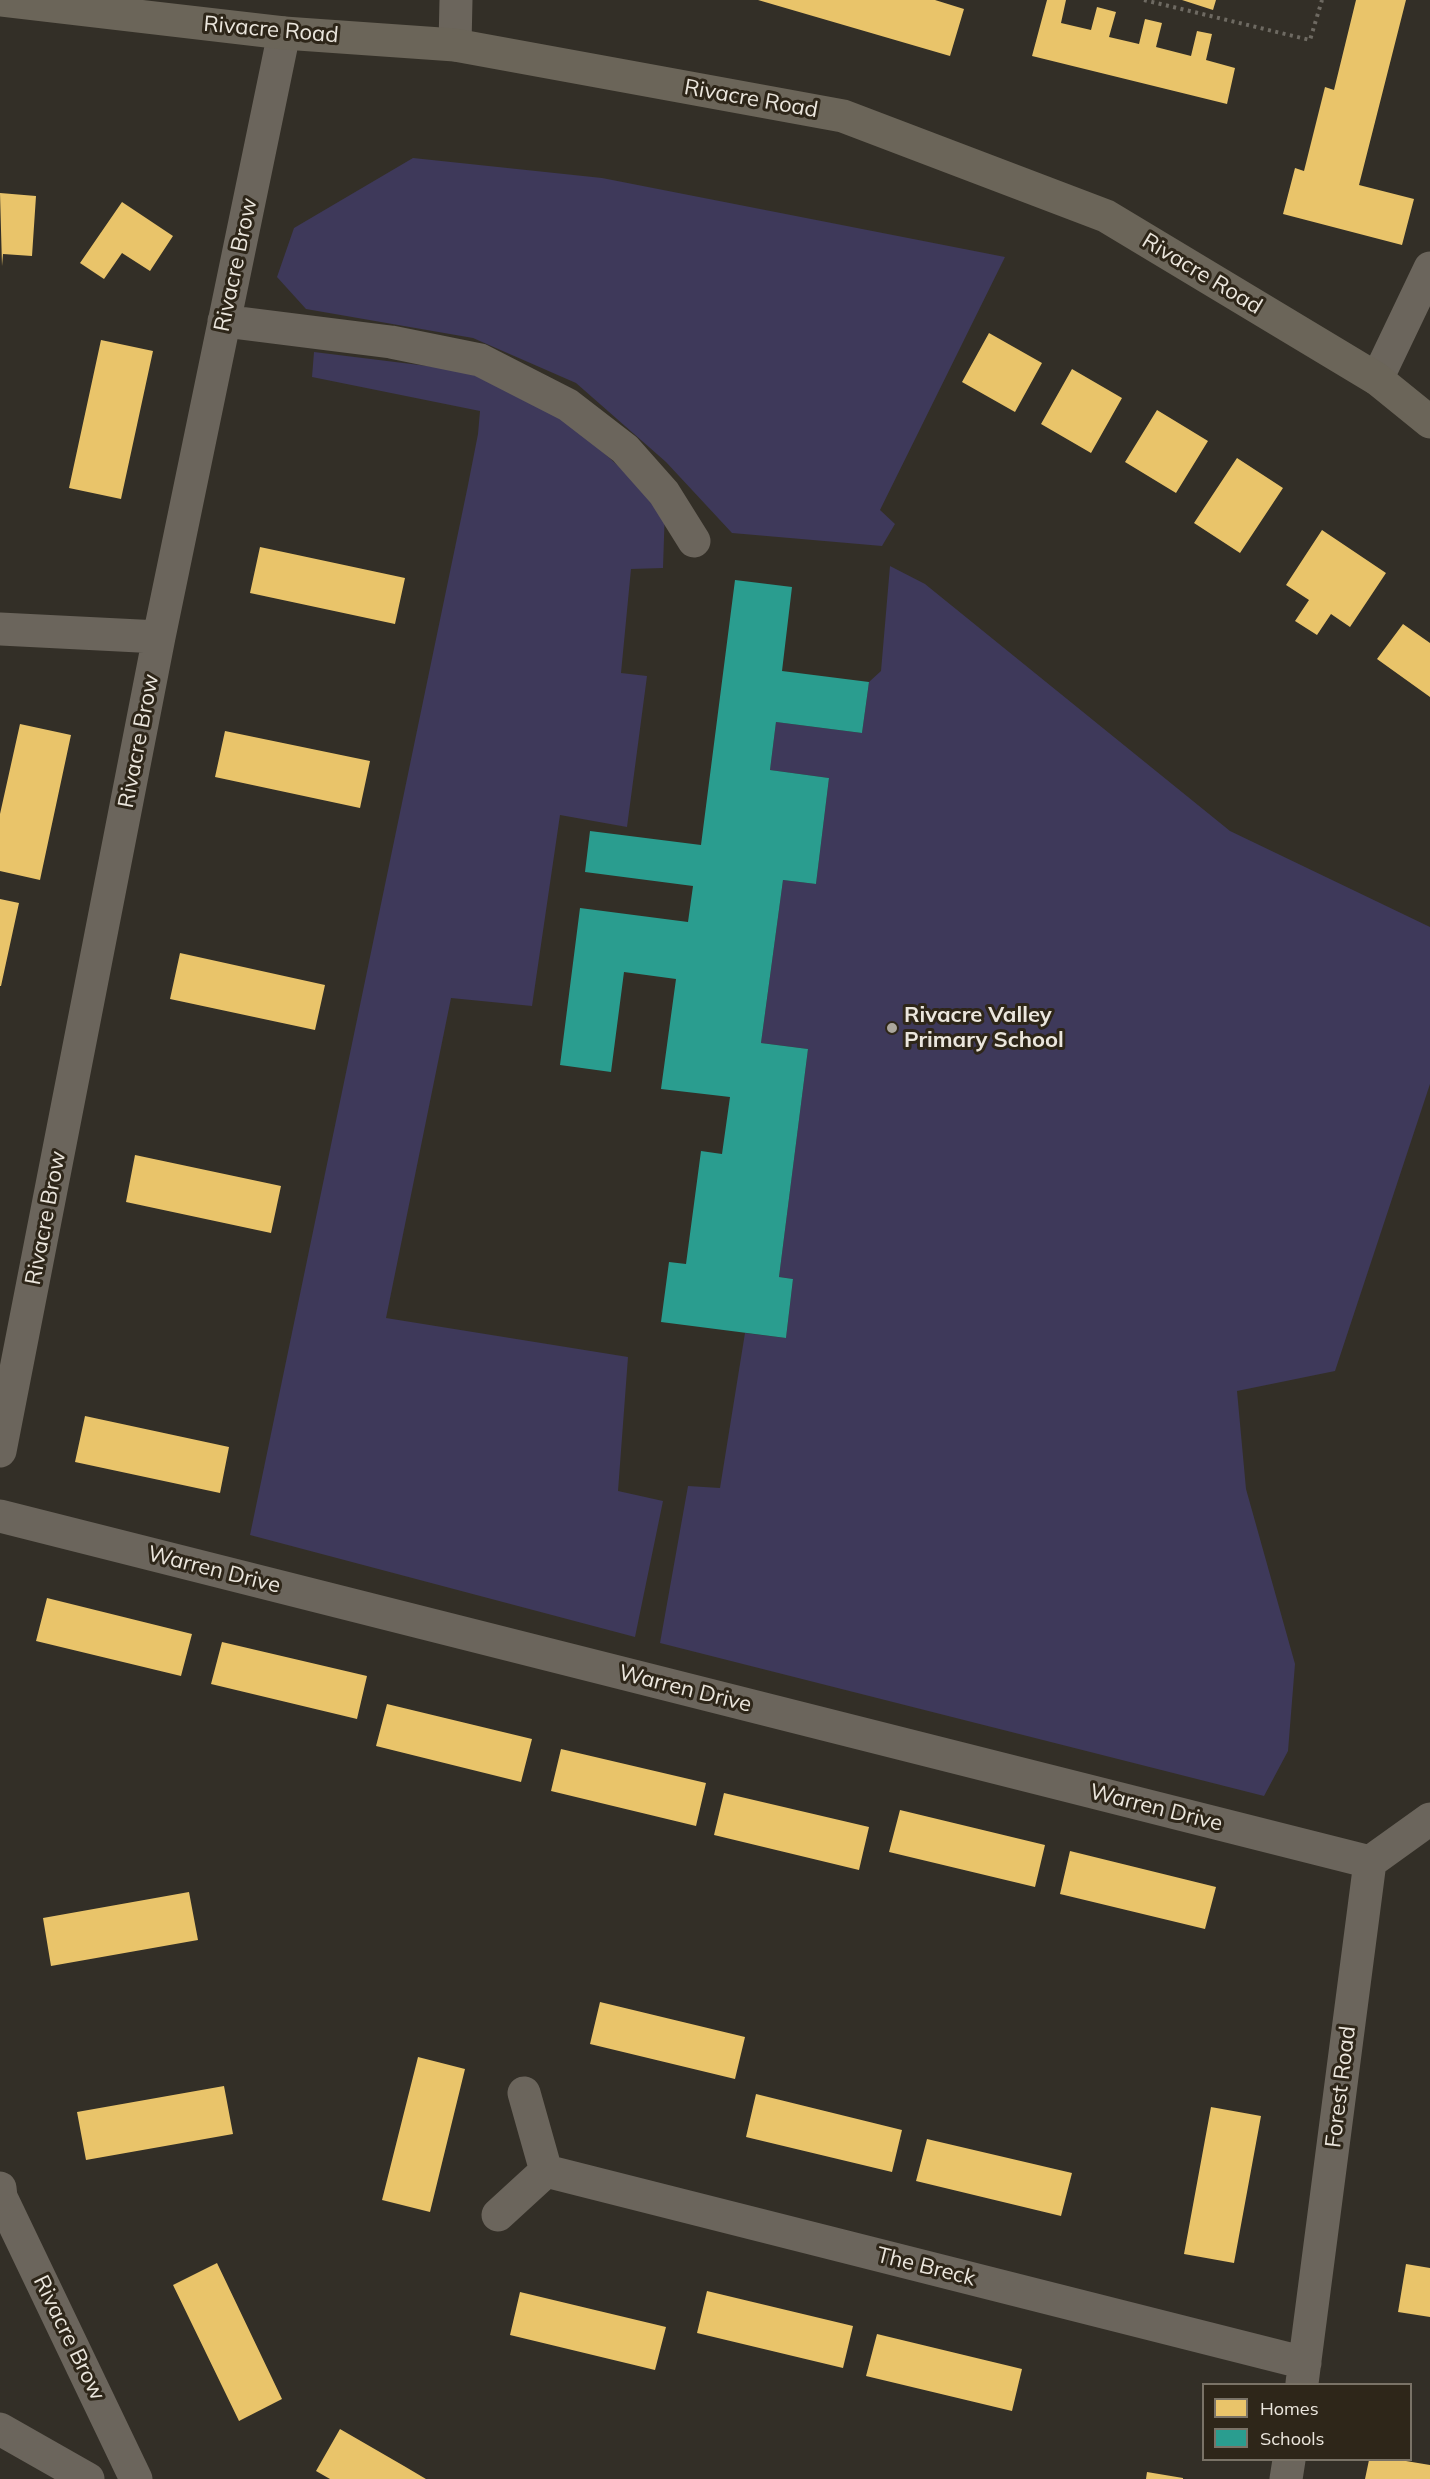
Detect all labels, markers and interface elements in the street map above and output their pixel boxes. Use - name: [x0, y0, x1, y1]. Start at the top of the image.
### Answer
- street label: Rivacre Road: [202, 11, 340, 49]
- street label: Rivacre Road: [682, 74, 820, 124]
- street label: Rivacre Brow: [209, 196, 263, 334]
- street label: Rivacre Road: [1137, 228, 1267, 320]
- street label: Rivacre Brow: [113, 672, 165, 810]
- place label: Rivacre Valley Primary School: [904, 1002, 1064, 1054]
- marker: Rivacre Valley Primary School: [885, 1021, 899, 1035]
- street label: Rivacre Brow: [20, 1149, 72, 1287]
- street label: Warren Drive: [145, 1541, 283, 1599]
- street label: Warren Drive: [616, 1660, 754, 1718]
- street label: Warren Drive: [1087, 1779, 1225, 1837]
- street label: Forest Road: [1320, 2025, 1362, 2149]
- street label: The Breck: [874, 2242, 978, 2292]
- street label: Rivacre Brow: [27, 2271, 111, 2405]
- legend: [1202, 2383, 1412, 2461]
- text: Homes: [1260, 2397, 1319, 2420]
- text: Schools: [1260, 2427, 1324, 2450]

